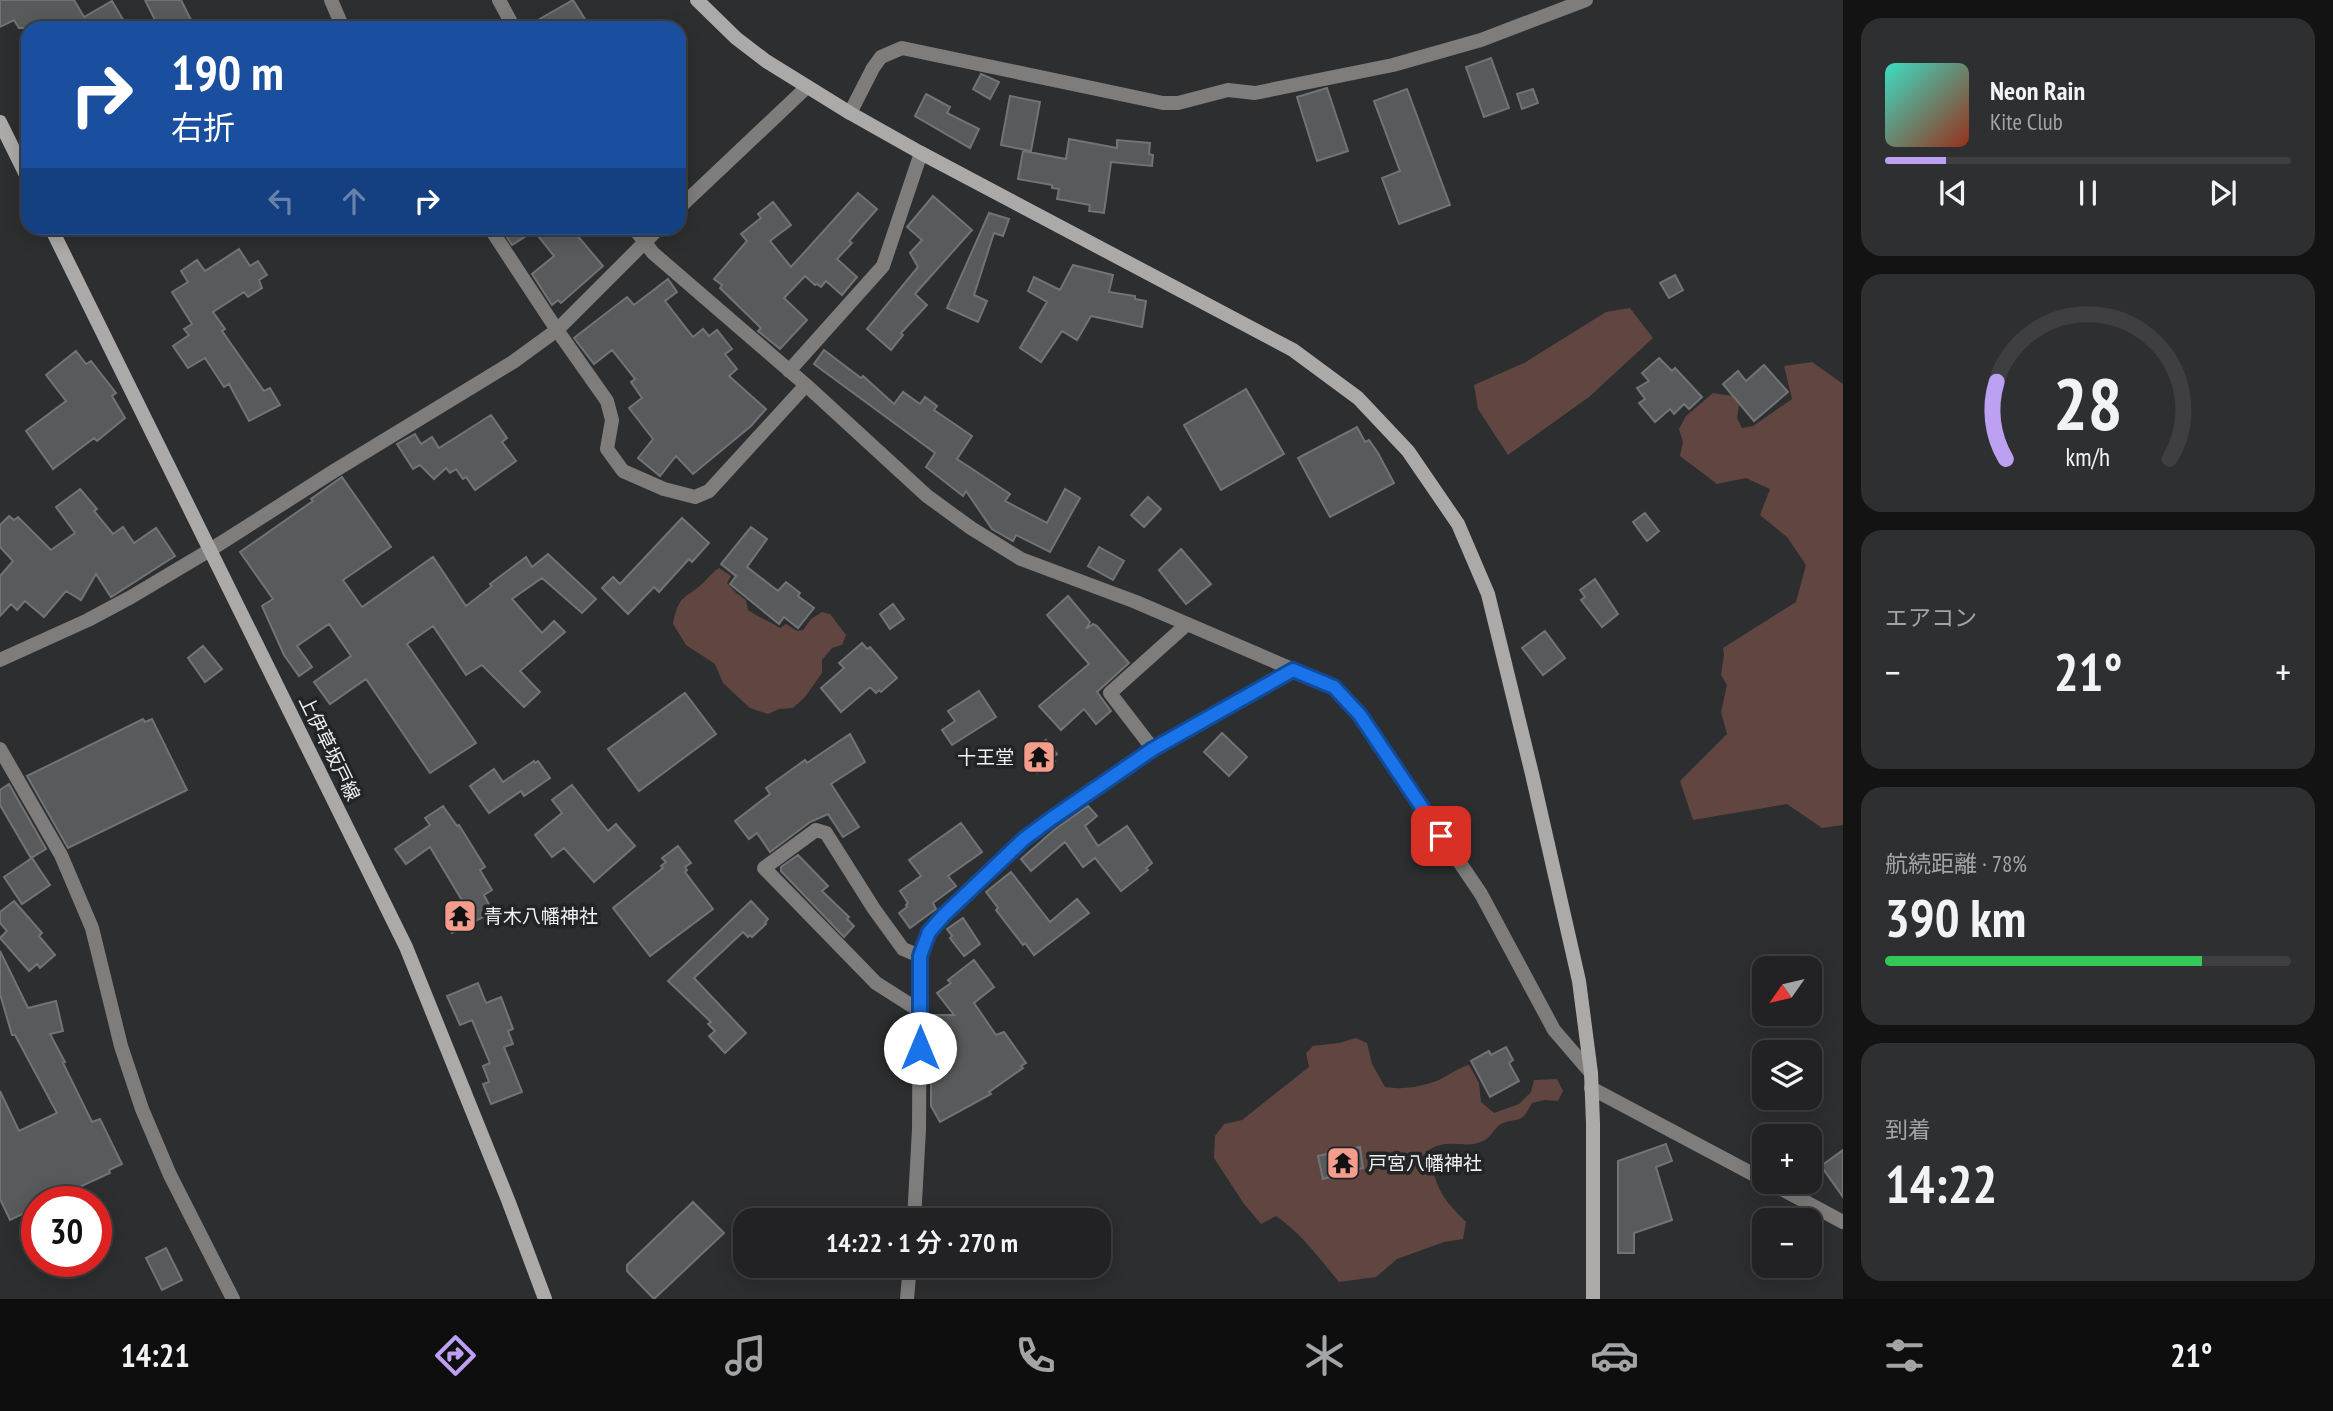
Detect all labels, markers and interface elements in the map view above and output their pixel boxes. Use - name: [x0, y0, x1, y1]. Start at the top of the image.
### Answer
- text: 190 m: [171, 40, 284, 104]
- icon: right: [56, 49, 147, 140]
- text: Neon Rain: [1990, 74, 2085, 107]
- text: 右折: [171, 106, 235, 148]
- text: Kite Club: [1990, 107, 2063, 136]
- icon: previous: [1934, 174, 1972, 212]
- icon: pause: [2069, 174, 2107, 212]
- icon: next: [2204, 174, 2242, 212]
- icon: left: [262, 182, 300, 220]
- icon: ahead: [335, 182, 373, 220]
- icon: right: [408, 182, 446, 220]
- text: 28: [2053, 356, 2123, 450]
- text: km/h: [2066, 441, 2110, 473]
- text: エアコン: [1885, 603, 1977, 632]
- text: 21°: [2054, 638, 2122, 705]
- text: −: [1885, 647, 1901, 696]
- text: +: [2275, 647, 2291, 696]
- street label: 上伊草坂戸線: [294, 692, 366, 804]
- temple icon: 十王堂: [1020, 738, 1058, 776]
- place label: 十王堂: [957, 745, 1014, 769]
- pin: [1411, 806, 1471, 866]
- icon: arrive: [1422, 817, 1460, 855]
- text: 航続距離 · 78%: [1885, 849, 2027, 878]
- text: 390 km: [1885, 884, 2026, 951]
- temple icon: 青木八幡神社: [441, 897, 479, 935]
- place label: 青木八幡神社: [484, 904, 598, 928]
- north arrow: [1752, 956, 1822, 1026]
- map controls: [1752, 956, 1822, 1278]
- position arrow: [883, 1011, 957, 1085]
- button: layers: [1752, 1040, 1822, 1110]
- text: 到着: [1885, 1115, 1931, 1144]
- button: +: [1752, 1124, 1822, 1194]
- temple icon: 戸宮八幡神社: [1324, 1144, 1362, 1182]
- text: 14:22: [1885, 1150, 1997, 1217]
- place label: 戸宮八幡神社: [1368, 1151, 1482, 1175]
- speed limit sign: 30: [21, 1186, 112, 1277]
- button: −: [1752, 1208, 1822, 1278]
- text: 14:22 · 1 分 · 270 m: [826, 1226, 1018, 1259]
- icon: directions: [431, 1331, 480, 1380]
- icon: music: [721, 1331, 770, 1380]
- icon: phone: [1011, 1331, 1060, 1380]
- icon: climate: [1300, 1331, 1349, 1380]
- icon: car: [1590, 1331, 1639, 1380]
- icon: filters: [1880, 1331, 1929, 1380]
- text: 14:21: [120, 1334, 190, 1376]
- text: 21°: [2170, 1334, 2213, 1376]

